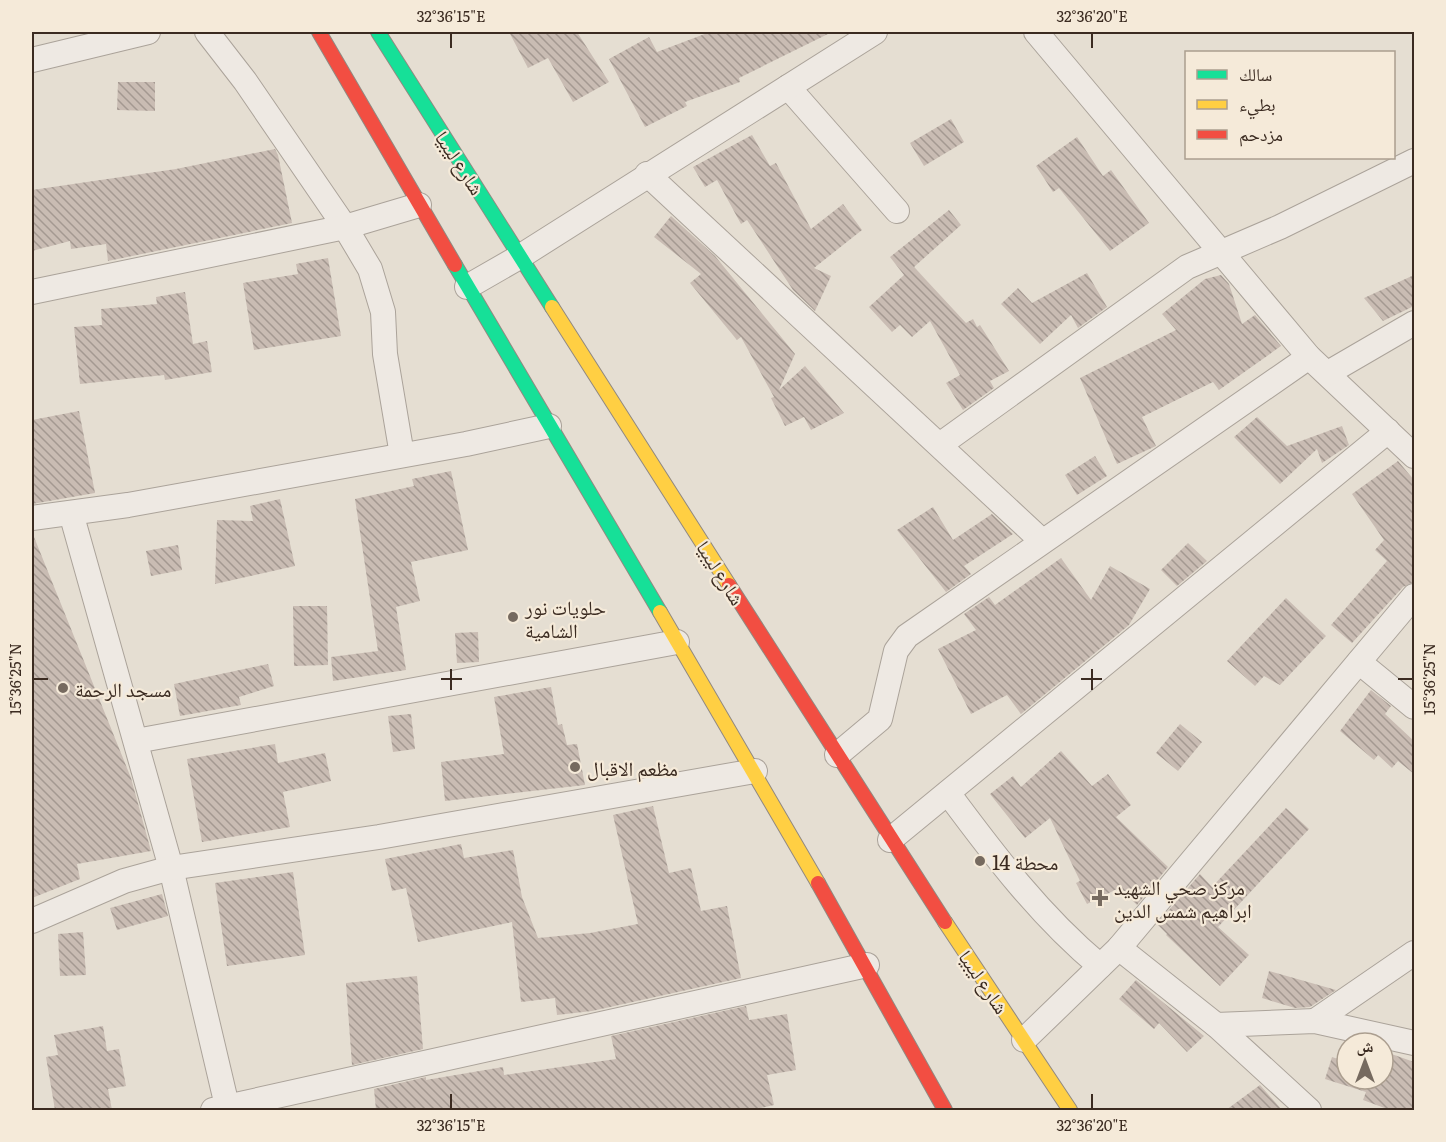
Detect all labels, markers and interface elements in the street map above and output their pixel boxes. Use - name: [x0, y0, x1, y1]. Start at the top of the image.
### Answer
- text: 32°36'15"E: [416, 4, 486, 27]
- text: 32°36'20"E: [1056, 4, 1128, 27]
- legend: [1185, 51, 1395, 159]
- text: سالك: [1239, 60, 1272, 87]
- text: بطيء: [1239, 90, 1276, 120]
- text: مزدحم: [1239, 120, 1283, 147]
- street label: شارع ليبيا: [429, 124, 493, 200]
- street label: شارع ليبيا: [690, 534, 754, 610]
- place label: حلويات نور الشامية: [524, 591, 606, 644]
- marker: حلويات نور الشامية: [506, 610, 520, 624]
- text: 15°36'25"N: [3, 643, 26, 715]
- text: 15°36'25"N: [1417, 643, 1440, 715]
- place label: مسجد الرحمة: [75, 673, 171, 703]
- marker: مسجد الرحمة: [56, 681, 70, 695]
- place label: مظعم الاقبال: [587, 752, 678, 783]
- marker: مظعم الاقبال: [568, 760, 582, 774]
- place label: محطة 14: [992, 846, 1058, 876]
- marker: محطة 14: [973, 854, 987, 868]
- place label: مركز صحي الشهيد ابراهيم شمس الدين: [1114, 871, 1252, 925]
- marker: مركز صحي الشهيد ابراهيم شمس الدين: [1091, 889, 1109, 907]
- street label: شارع ليبيا: [953, 943, 1017, 1019]
- north arrow: [1335, 1031, 1395, 1091]
- text: ش: [1357, 1033, 1374, 1057]
- text: 32°36'15"E: [416, 1113, 486, 1136]
- text: 32°36'20"E: [1056, 1113, 1128, 1136]

